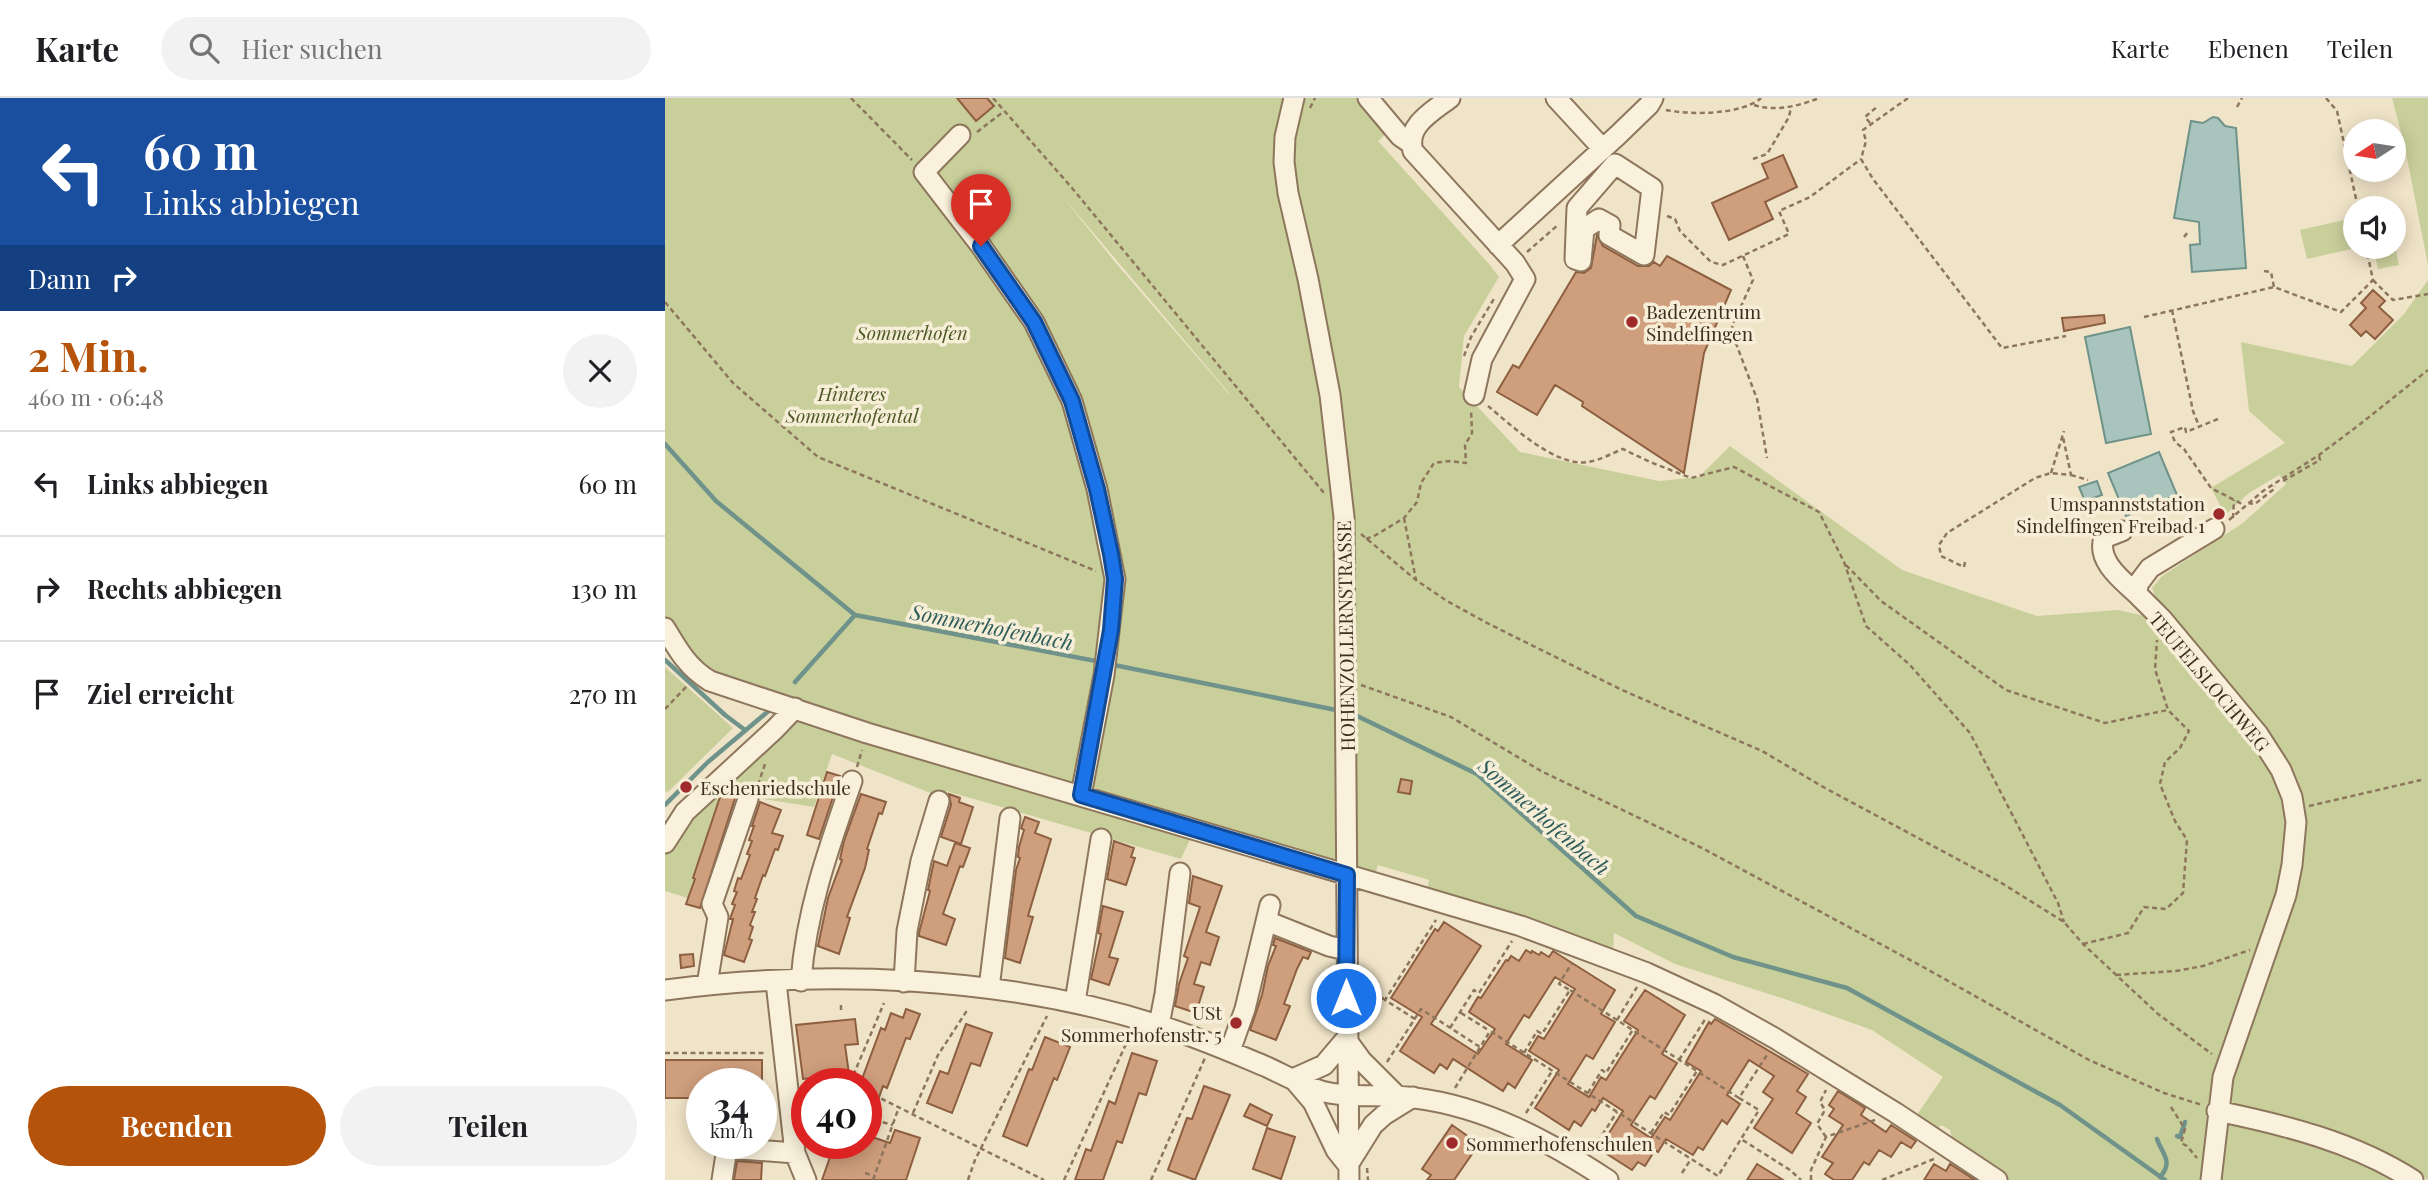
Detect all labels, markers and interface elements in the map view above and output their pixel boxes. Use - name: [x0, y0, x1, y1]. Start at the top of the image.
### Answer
- search box: [161, 17, 651, 80]
- text: Karte: [35, 26, 119, 70]
- icon: search: [185, 29, 223, 67]
- text: Hier suchen: [241, 31, 383, 66]
- text: Karte: [2111, 32, 2170, 64]
- text: Ebenen: [2208, 32, 2289, 64]
- text: Teilen: [2327, 32, 2393, 64]
- text: 60 m: [143, 117, 258, 182]
- north arrow: [2343, 119, 2406, 182]
- map controls: [2343, 119, 2406, 259]
- icon: left: [28, 126, 119, 217]
- pin: [951, 174, 1011, 246]
- text: Links abbiegen: [143, 180, 360, 223]
- icon: arrive: [962, 185, 1000, 223]
- button: sound: [2343, 196, 2406, 259]
- icon: right: [105, 259, 143, 297]
- text: Dann: [28, 261, 91, 296]
- place label: Badezentrum Sindelfingen: [1646, 298, 1761, 346]
- marker: Badezentrum Sindelfingen: [1624, 314, 1640, 330]
- park label: Sommerhofen: [855, 319, 968, 345]
- text: 2 Min.: [28, 327, 149, 383]
- button: close: [563, 334, 637, 408]
- park label: Hinteres Sommerhofental: [784, 380, 919, 428]
- text: 460 m · 06:48: [28, 381, 164, 412]
- icon: left: [28, 465, 66, 503]
- text: Links abbiegen: [87, 466, 268, 501]
- text: 60 m: [578, 466, 637, 501]
- place label: Umspannststation Sindelfingen Freibad 1: [2016, 490, 2206, 538]
- marker: Umspannststation Sindelfingen Freibad 1: [2211, 506, 2227, 522]
- street label: HOHENZOLLERNSTRASSE: [1330, 520, 1360, 752]
- icon: right: [28, 570, 66, 608]
- text: Rechts abbiegen: [87, 571, 282, 606]
- text: 130 m: [571, 571, 637, 606]
- water label: Sommerhofenbach: [907, 596, 1076, 655]
- street label: TEUFELSLOCHWEG: [2144, 606, 2276, 756]
- icon: arrive: [28, 675, 66, 713]
- text: Ziel erreicht: [87, 676, 234, 711]
- text: 270 m: [569, 676, 637, 711]
- water label: Sommerhofenbach: [1473, 751, 1617, 881]
- place label: Eschenriedschule: [700, 774, 851, 800]
- marker: Eschenriedschule: [678, 779, 694, 795]
- position arrow: [1309, 961, 1383, 1035]
- place label: USt Sommerhofenstr. 5: [1061, 999, 1222, 1047]
- marker: USt Sommerhofenstr. 5: [1228, 1015, 1244, 1031]
- speed limit sign: 40: [791, 1068, 882, 1159]
- text: 34: [714, 1081, 749, 1128]
- button: Beenden: [28, 1086, 326, 1166]
- button: Teilen: [340, 1086, 637, 1166]
- text: km/h: [710, 1119, 753, 1143]
- place label: Sommerhofenschulen: [1466, 1130, 1653, 1156]
- marker: Sommerhofenschulen: [1444, 1135, 1460, 1151]

